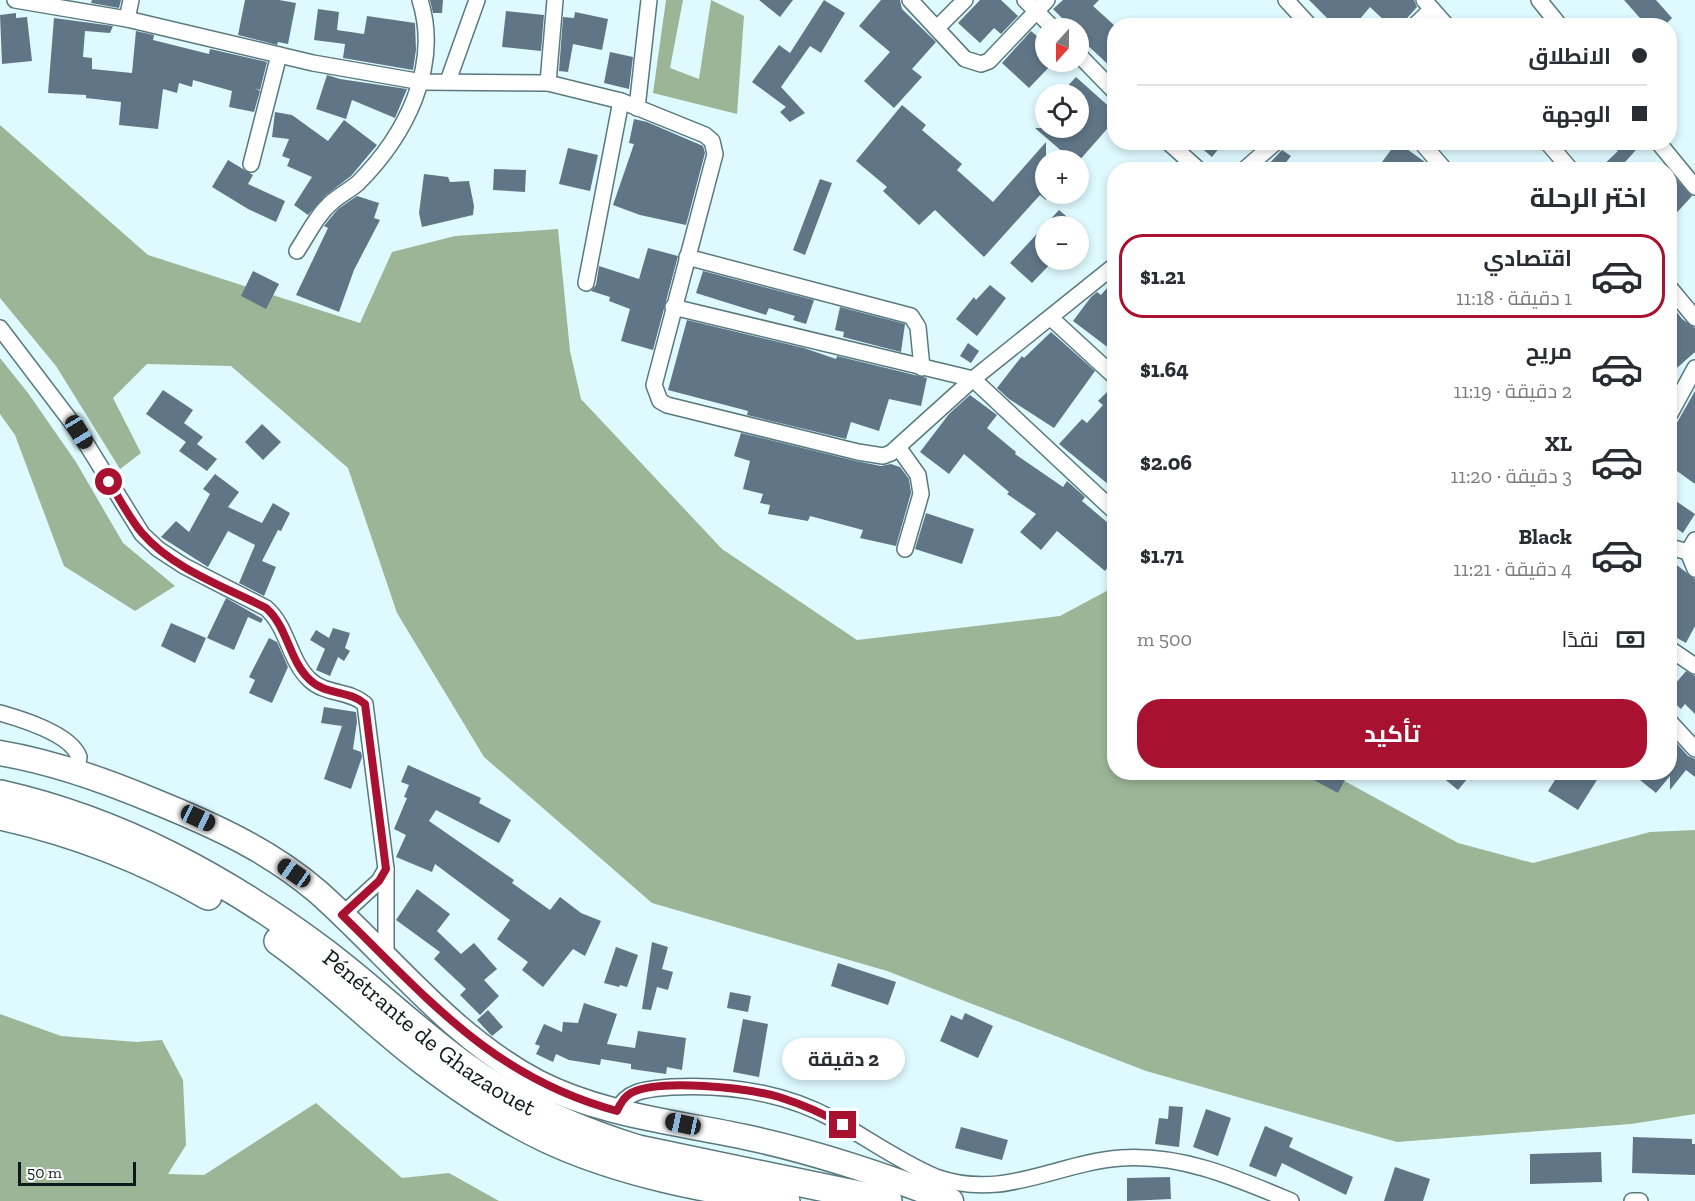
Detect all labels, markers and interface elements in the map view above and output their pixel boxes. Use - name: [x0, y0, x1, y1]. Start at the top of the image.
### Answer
- north arrow: [1035, 18, 1089, 72]
- map controls: [1035, 18, 1089, 270]
- text: الانطلاق: [1528, 43, 1611, 70]
- button: locate: [1035, 84, 1089, 138]
- text: الوجهة: [1542, 101, 1611, 128]
- button: +: [1035, 150, 1089, 204]
- text: اختر الرحلة: [1530, 182, 1647, 214]
- button: −: [1035, 216, 1089, 270]
- text: اقتصادي: [1483, 245, 1572, 272]
- icon: car: [1590, 249, 1644, 303]
- text: $1.21: [1140, 263, 1185, 290]
- text: 1 دقيقة · 11:18: [1456, 286, 1572, 310]
- text: مريح: [1526, 338, 1572, 365]
- icon: car: [1590, 342, 1644, 396]
- text: $1.64: [1140, 356, 1189, 383]
- text: 2 دقيقة · 11:19: [1453, 379, 1572, 403]
- car: [62, 412, 96, 452]
- text: XL: [1545, 430, 1572, 457]
- icon: car: [1590, 435, 1644, 489]
- text: $2.06: [1140, 449, 1192, 476]
- text: 3 دقيقة · 11:20: [1450, 464, 1572, 488]
- route start: [95, 468, 122, 495]
- text: Black: [1518, 523, 1572, 550]
- icon: car: [1590, 528, 1644, 582]
- text: $1.71: [1140, 542, 1184, 569]
- text: 4 دقيقة · 11:21: [1453, 557, 1572, 581]
- icon: cash: [1614, 623, 1647, 656]
- text: نقدًا: [1561, 626, 1599, 653]
- text: 500 m: [1137, 627, 1192, 651]
- button: تأكيد: [1137, 699, 1647, 768]
- car: [178, 802, 218, 834]
- car: [274, 855, 314, 891]
- street label: Pénétrante de Ghazaouet: [318, 942, 541, 1121]
- callout: 2 دقيقة: [782, 1038, 904, 1080]
- text: 2 دقيقة: [808, 1047, 879, 1071]
- car: [664, 1111, 702, 1137]
- route end: [829, 1111, 856, 1138]
- scale bar: [18, 1159, 136, 1186]
- text: 50 m: [27, 1163, 62, 1182]

